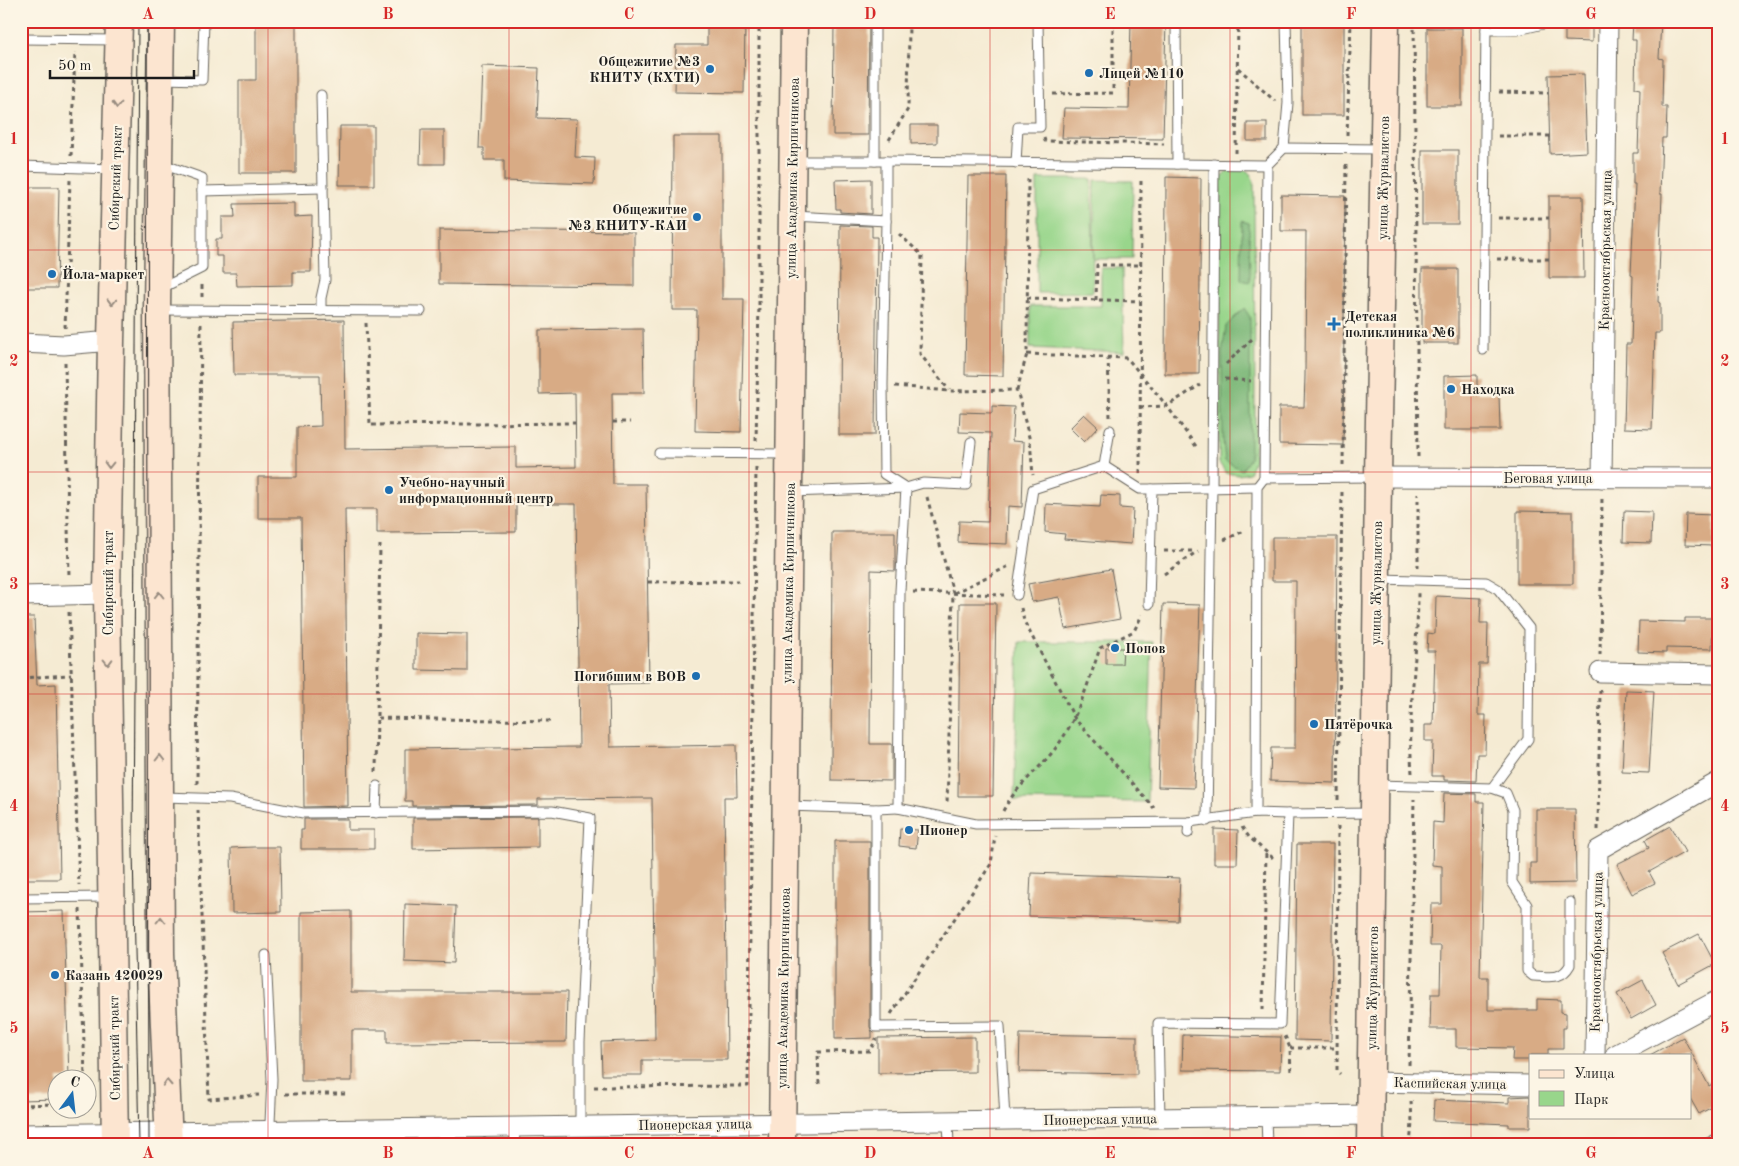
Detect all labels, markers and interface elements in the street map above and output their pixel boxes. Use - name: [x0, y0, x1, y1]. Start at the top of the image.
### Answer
- text: A: [142, 7, 154, 23]
- text: B: [382, 7, 394, 23]
- text: C: [624, 7, 634, 23]
- text: D: [864, 7, 876, 23]
- text: E: [1104, 7, 1116, 23]
- text: F: [1346, 7, 1357, 23]
- text: G: [1585, 7, 1597, 23]
- scale bar: [50, 48, 194, 80]
- place label: Общежитие №3 КНИТУ (КХТИ): [589, 55, 700, 85]
- text: 50 m: [58, 59, 92, 74]
- marker: Общежитие №3 КНИТУ (КХТИ): [704, 63, 716, 75]
- marker: Лицей №110: [1083, 67, 1095, 79]
- place label: Лицей №110: [1099, 67, 1184, 81]
- street label: улица Академика Кирпичникова: [784, 77, 802, 279]
- one-way arrow: [112, 102, 122, 109]
- street label: улица Журналистов: [1376, 116, 1392, 240]
- street label: Сибирский тракт: [107, 125, 125, 231]
- text: 1: [9, 132, 19, 148]
- text: 1: [1720, 132, 1730, 148]
- street label: Краснооктябрьская улица: [1598, 169, 1614, 330]
- place label: Общежитие №3 КНИТУ-КАИ: [568, 203, 687, 233]
- marker: Общежитие №3 КНИТУ-КАИ: [691, 211, 703, 223]
- place label: Йола-маркет: [62, 265, 144, 282]
- marker: Йола-маркет: [46, 268, 58, 280]
- one-way arrow: [107, 299, 117, 307]
- place label: Детская поликлиника №6: [1345, 310, 1455, 340]
- marker: Детская поликлиника №6: [1327, 317, 1341, 331]
- text: 2: [9, 354, 19, 370]
- text: 2: [1720, 354, 1730, 370]
- marker: Находка: [1445, 383, 1457, 395]
- place label: Находка: [1461, 383, 1515, 397]
- one-way arrow: [104, 462, 114, 469]
- street label: Беговая улица: [1503, 472, 1593, 486]
- place label: Учебно-научный информационный центр: [399, 476, 553, 507]
- street label: улица Академика Кирпичникова: [780, 482, 798, 684]
- marker: Учебно-научный информационный центр: [383, 484, 395, 496]
- street label: улица Журналистов: [1369, 521, 1385, 645]
- street label: Сибирский тракт: [102, 530, 116, 636]
- text: 3: [9, 577, 19, 593]
- text: 3: [1720, 577, 1730, 593]
- one-way arrow: [154, 591, 164, 599]
- marker: Попов: [1109, 642, 1121, 654]
- place label: Попов: [1125, 642, 1165, 656]
- one-way arrow: [103, 659, 113, 667]
- place label: Погибшим в ВОВ: [573, 670, 686, 684]
- marker: Погибшим в ВОВ: [690, 670, 702, 682]
- marker: Пятёрочка: [1308, 718, 1320, 730]
- place label: Пятёрочка: [1324, 718, 1393, 732]
- one-way arrow: [154, 754, 165, 762]
- text: 4: [9, 799, 19, 815]
- text: 4: [1720, 799, 1730, 815]
- marker: Пионер: [903, 824, 915, 836]
- place label: Пионер: [919, 824, 968, 838]
- street label: Краснооктябрьская улица: [1589, 871, 1605, 1032]
- street label: улица Академика Кирпичникова: [775, 887, 793, 1089]
- one-way arrow: [156, 916, 166, 924]
- street label: улица Журналистов: [1365, 926, 1381, 1050]
- marker: Казань 420029: [49, 969, 61, 981]
- place label: Казань 420029: [65, 969, 163, 983]
- street label: Сибирский тракт: [107, 995, 123, 1101]
- text: 5: [9, 1021, 19, 1037]
- text: 5: [1720, 1021, 1730, 1037]
- legend: [1529, 1054, 1692, 1118]
- text: Улица: [1574, 1067, 1615, 1082]
- north arrow: [48, 1068, 98, 1118]
- text: С: [69, 1074, 81, 1090]
- street label: Каспийская улица: [1393, 1076, 1507, 1092]
- one-way arrow: [161, 1078, 172, 1086]
- text: Парк: [1574, 1093, 1609, 1108]
- street label: Пионерская улица: [1043, 1112, 1157, 1128]
- street label: Пионерская улица: [638, 1117, 752, 1133]
- text: A: [142, 1146, 154, 1162]
- text: B: [382, 1146, 394, 1162]
- text: C: [624, 1146, 634, 1162]
- text: D: [864, 1146, 876, 1162]
- text: E: [1104, 1146, 1116, 1162]
- text: F: [1346, 1146, 1357, 1162]
- text: G: [1585, 1146, 1597, 1162]

